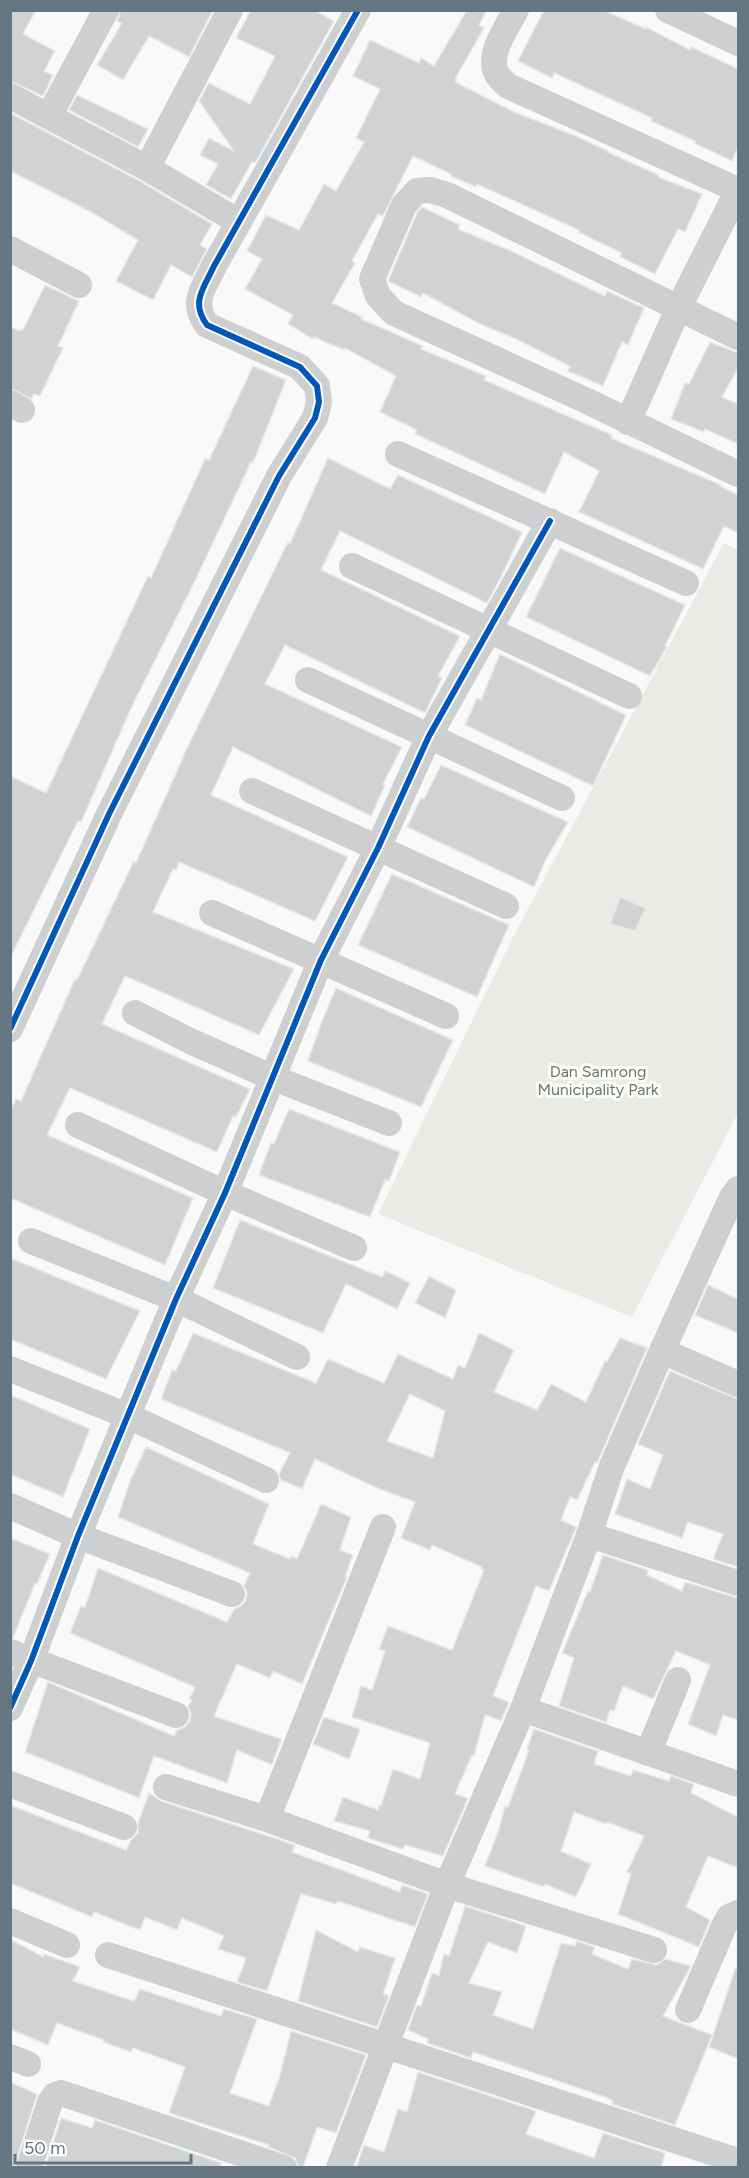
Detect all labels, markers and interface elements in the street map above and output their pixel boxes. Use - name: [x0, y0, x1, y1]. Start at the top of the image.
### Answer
- park label: Dan Samrong Municipality Park: [537, 1062, 659, 1099]
- scale bar: [15, 2127, 190, 2165]
- text: 50 m: [24, 2137, 66, 2159]

